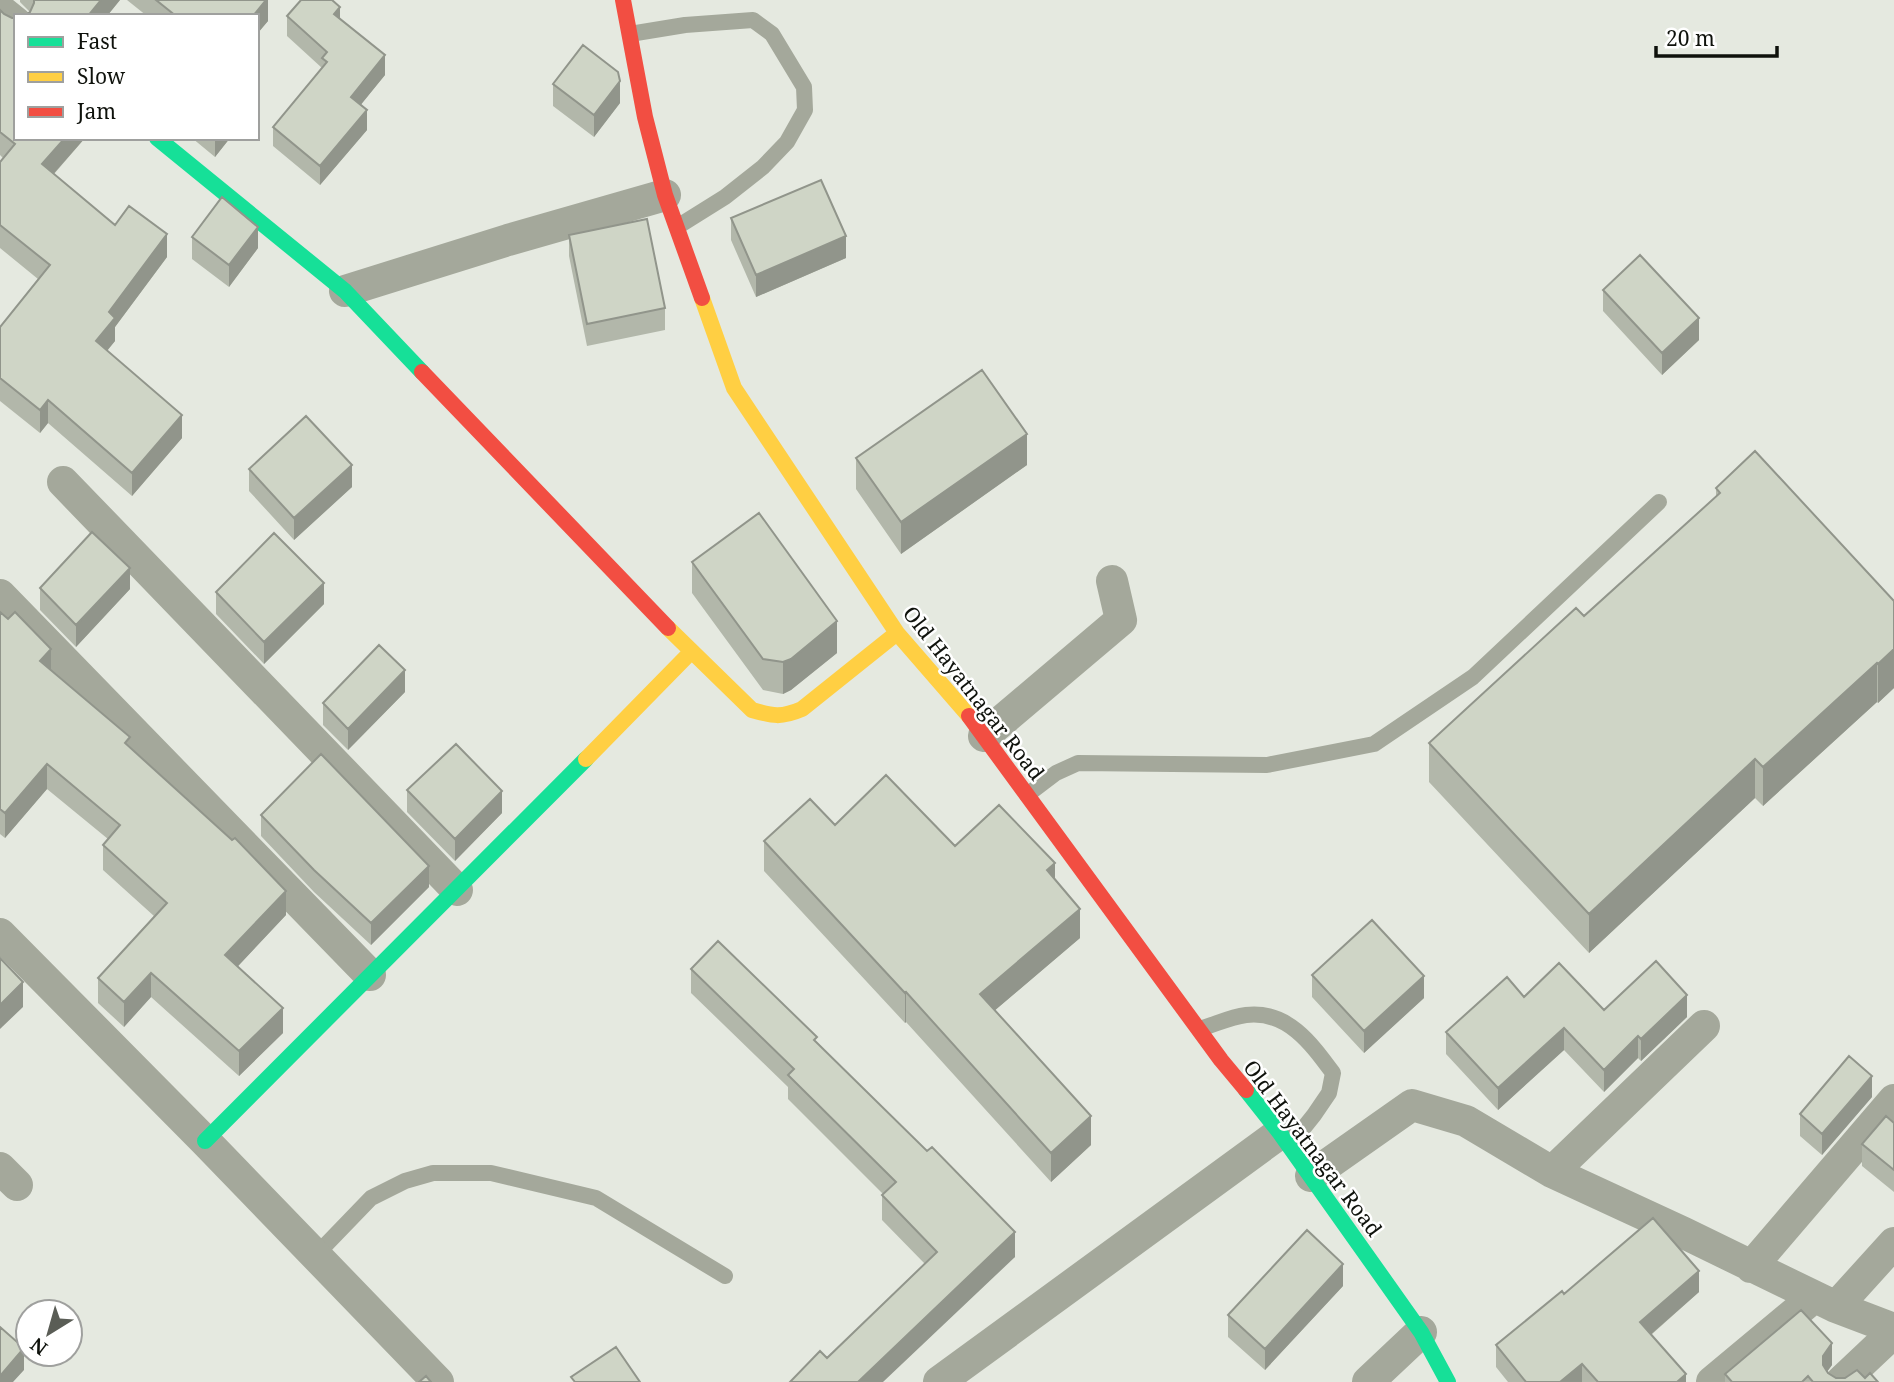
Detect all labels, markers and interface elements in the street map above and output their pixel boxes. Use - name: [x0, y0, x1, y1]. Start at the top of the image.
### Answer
- legend: [14, 14, 259, 140]
- scale bar: [1656, 14, 1777, 58]
- text: 20 m: [1666, 24, 1715, 52]
- text: Fast: [77, 27, 117, 55]
- text: Slow: [77, 62, 126, 90]
- text: Jam: [76, 97, 116, 125]
- street label: Old Hayatnagar Road: [897, 600, 1051, 786]
- street label: Old Hayatnagar Road: [1237, 1054, 1389, 1242]
- north arrow: [14, 1298, 84, 1368]
- text: N: [25, 1332, 53, 1361]

